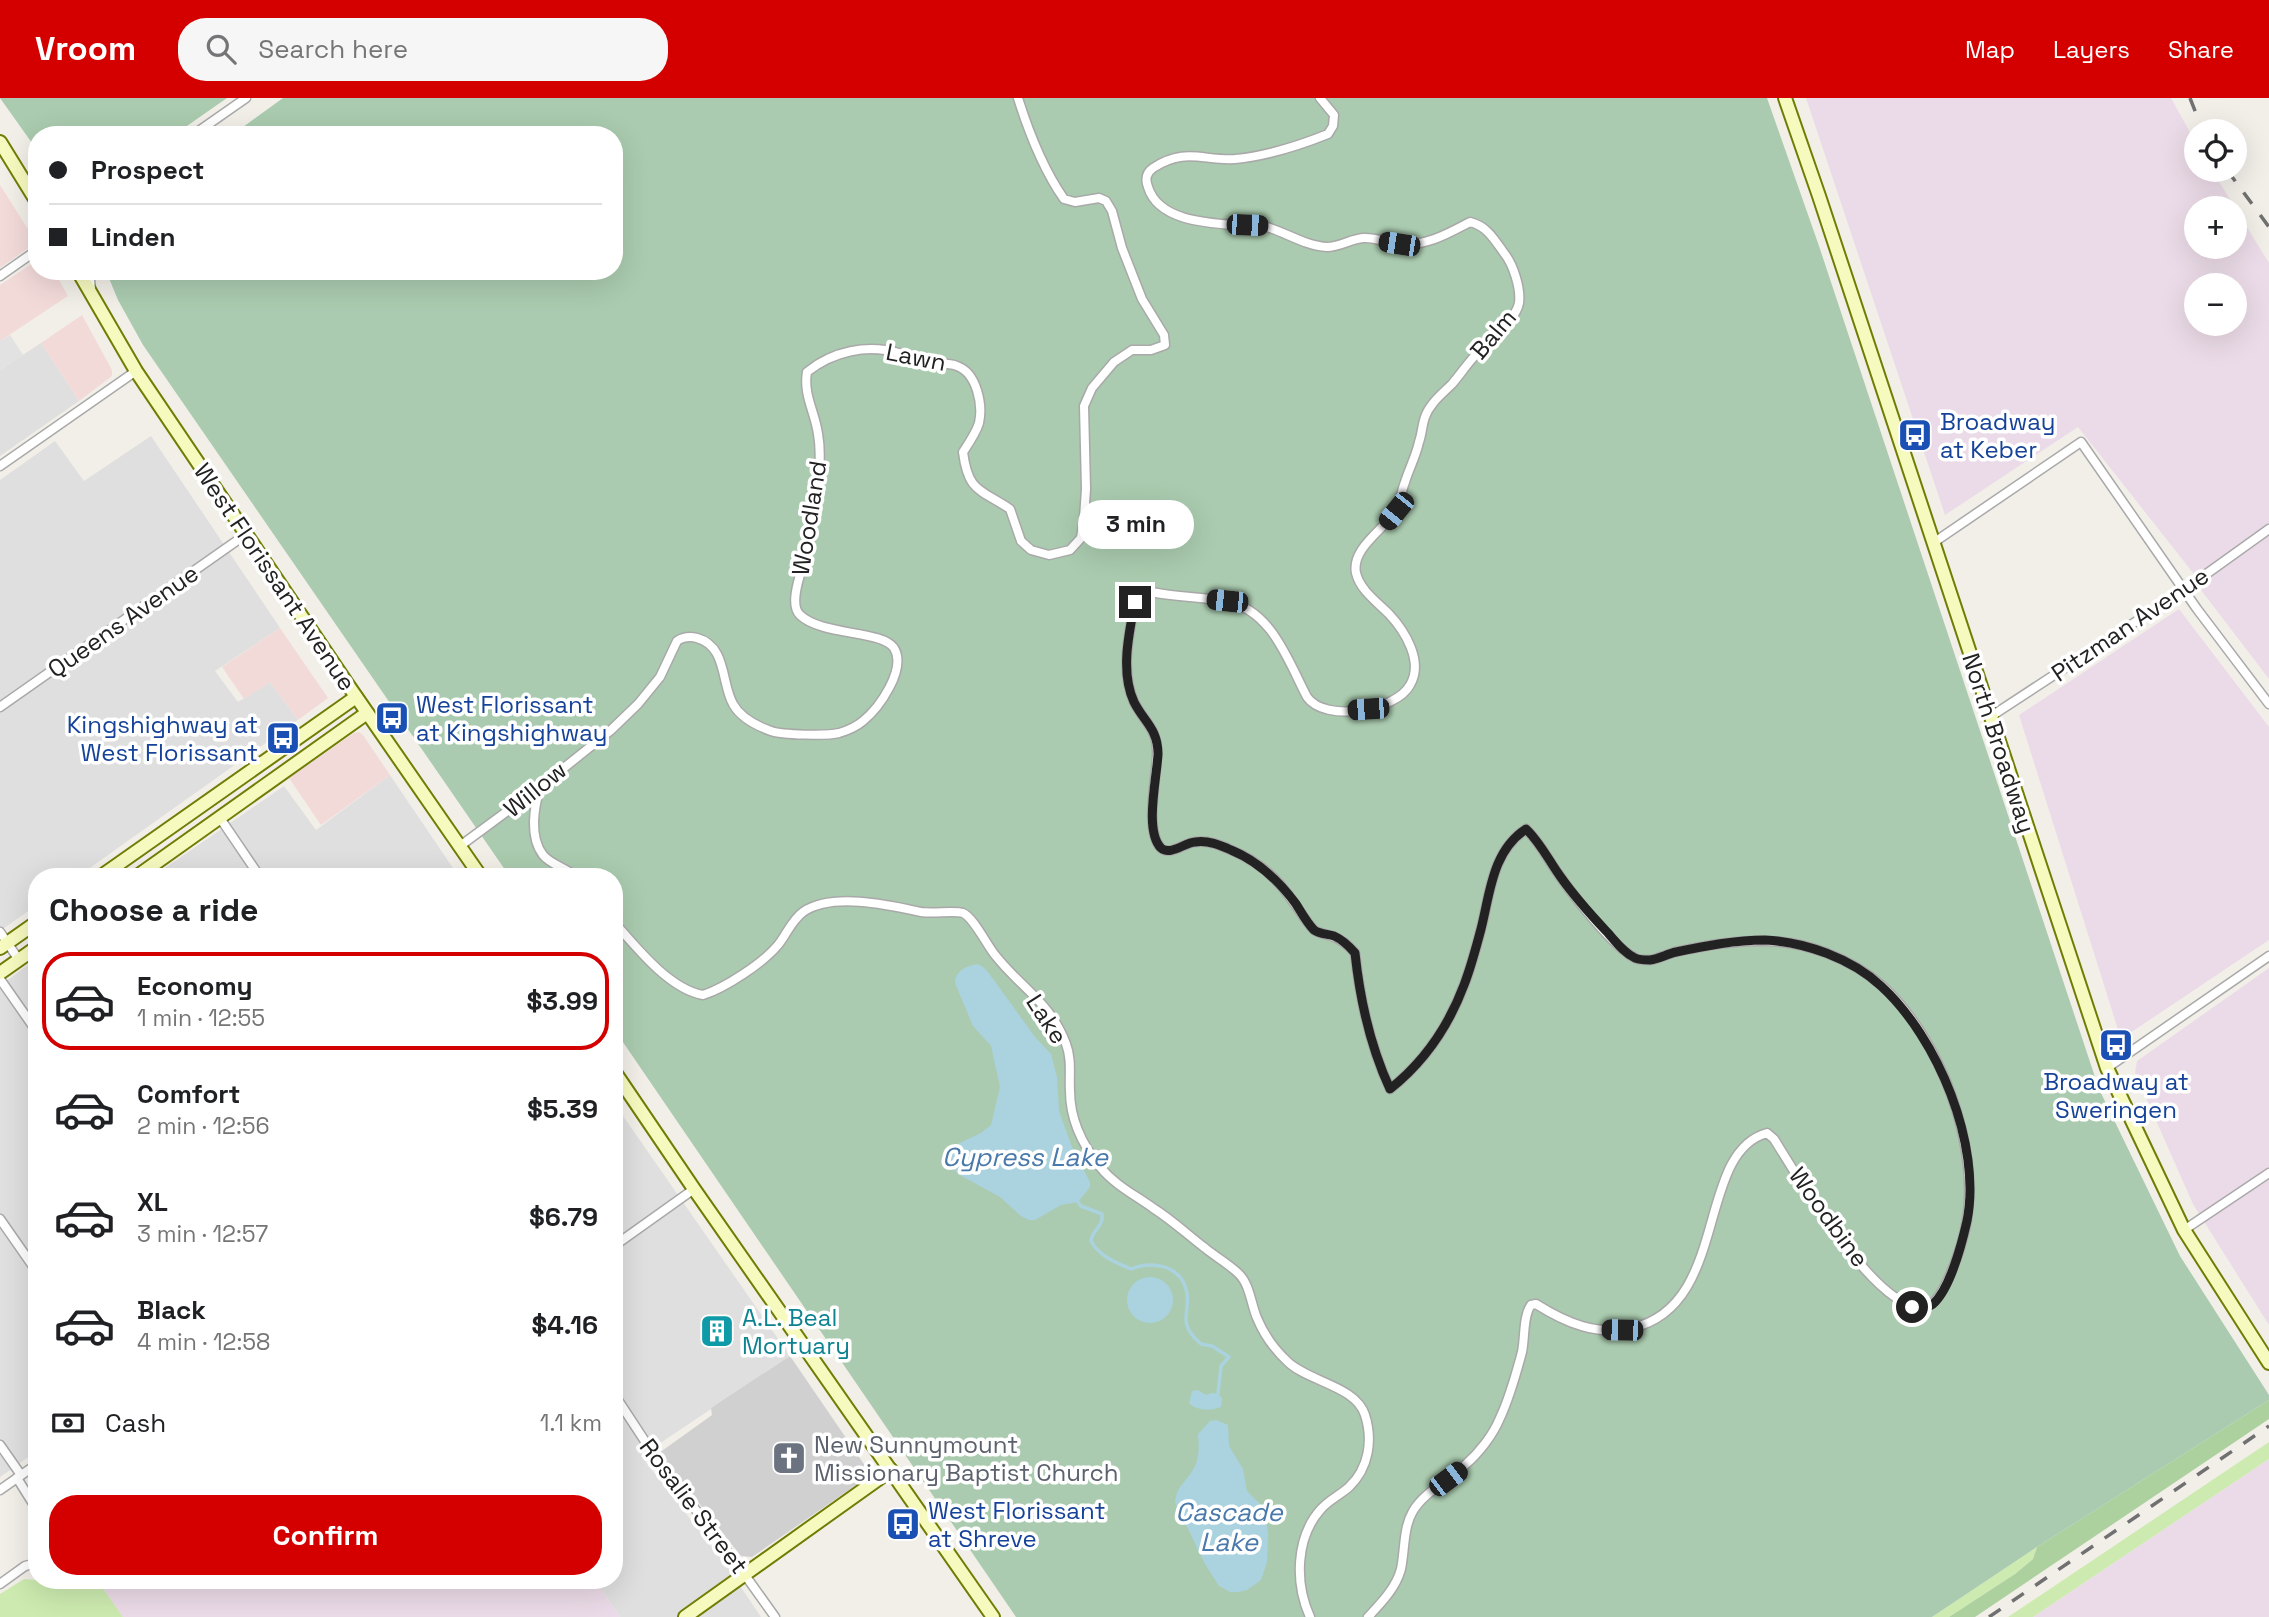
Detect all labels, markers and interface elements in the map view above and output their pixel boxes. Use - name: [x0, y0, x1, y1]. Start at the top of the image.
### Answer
- search box: [178, 18, 668, 81]
- text: Vroom: [35, 28, 136, 70]
- icon: search: [202, 30, 240, 68]
- text: Search here: [258, 32, 408, 66]
- text: Map: [1965, 34, 2015, 65]
- text: Layers: [2053, 34, 2130, 65]
- text: Share: [2168, 34, 2234, 65]
- map controls: [2184, 119, 2247, 336]
- button: locate: [2184, 119, 2247, 182]
- text: Prospect: [91, 153, 204, 187]
- button: +: [2184, 196, 2247, 259]
- car: [1226, 214, 1269, 236]
- text: Linden: [91, 220, 176, 254]
- car: [1377, 230, 1422, 258]
- button: −: [2184, 273, 2247, 336]
- street label: Balm: [1463, 303, 1523, 365]
- street label: Lawn: [883, 336, 949, 378]
- place label: Broadway at Keber: [1940, 406, 2055, 465]
- bus stop icon: Broadway at Keber: [1896, 416, 1934, 454]
- street label: West Florissant Avenue: [187, 457, 363, 697]
- street label: Woodland: [785, 458, 833, 578]
- car: [1375, 488, 1418, 534]
- callout: 3 min: [1077, 500, 1193, 550]
- text: 3 min: [1106, 509, 1166, 539]
- street label: Queens Avenue: [42, 558, 204, 684]
- street label: Pitzman Avenue: [2045, 560, 2215, 688]
- route end: [1119, 586, 1151, 618]
- car: [1206, 588, 1249, 614]
- street label: North Broadway: [1955, 649, 2043, 837]
- place label: West Florissant at Kingshighway: [416, 689, 607, 748]
- car: [1347, 697, 1390, 721]
- bus stop icon: West Florissant at Kingshighway: [373, 699, 411, 737]
- place label: Kingshighway at West Florissant: [67, 709, 258, 768]
- bus stop icon: Kingshighway at West Florissant: [264, 719, 302, 757]
- street label: Willow: [497, 754, 573, 824]
- text: Choose a ride: [49, 890, 259, 930]
- text: Economy: [137, 969, 253, 1003]
- icon: car: [53, 970, 116, 1033]
- text: $3.99: [527, 984, 598, 1018]
- street label: Lake: [1019, 988, 1075, 1050]
- text: 1 min · 12:55: [137, 1003, 265, 1033]
- bus stop icon: Broadway at Sweringen: [2097, 1026, 2135, 1064]
- place label: Broadway at Sweringen: [2043, 1066, 2189, 1125]
- text: Comfort: [137, 1077, 240, 1111]
- icon: car: [53, 1078, 116, 1141]
- text: $5.39: [527, 1092, 598, 1126]
- text: 2 min · 12:56: [137, 1111, 270, 1141]
- water label: Cypress Lake: [942, 1140, 1110, 1174]
- street label: Woodbine: [1782, 1161, 1876, 1273]
- text: XL: [137, 1185, 168, 1219]
- icon: car: [53, 1186, 116, 1249]
- text: $6.79: [529, 1200, 598, 1234]
- text: 3 min · 12:57: [137, 1219, 268, 1249]
- route start: [1896, 1291, 1928, 1323]
- text: Black: [137, 1293, 206, 1327]
- icon: car: [53, 1294, 116, 1357]
- place label: A.L. Beal Mortuary: [742, 1302, 850, 1361]
- text: $4.16: [531, 1308, 598, 1342]
- building icon: A.L. Beal Mortuary: [698, 1312, 736, 1350]
- car: [1601, 1319, 1644, 1341]
- text: 4 min · 12:58: [137, 1327, 270, 1357]
- icon: cash: [49, 1404, 87, 1442]
- text: Cash: [105, 1406, 166, 1440]
- text: 1.1 km: [540, 1408, 602, 1438]
- place label: New Sunnymount Missionary Baptist Church: [814, 1429, 1119, 1488]
- street label: Rosalie Street: [633, 1432, 755, 1580]
- church icon: New Sunnymount Missionary Baptist Church: [770, 1439, 808, 1477]
- car: [1425, 1458, 1472, 1500]
- button: Confirm: [49, 1495, 602, 1575]
- place label: West Florissant at Shreve: [928, 1495, 1105, 1554]
- water label: Cascade Lake: [1175, 1495, 1284, 1559]
- bus stop icon: West Florissant at Shreve: [884, 1505, 922, 1543]

